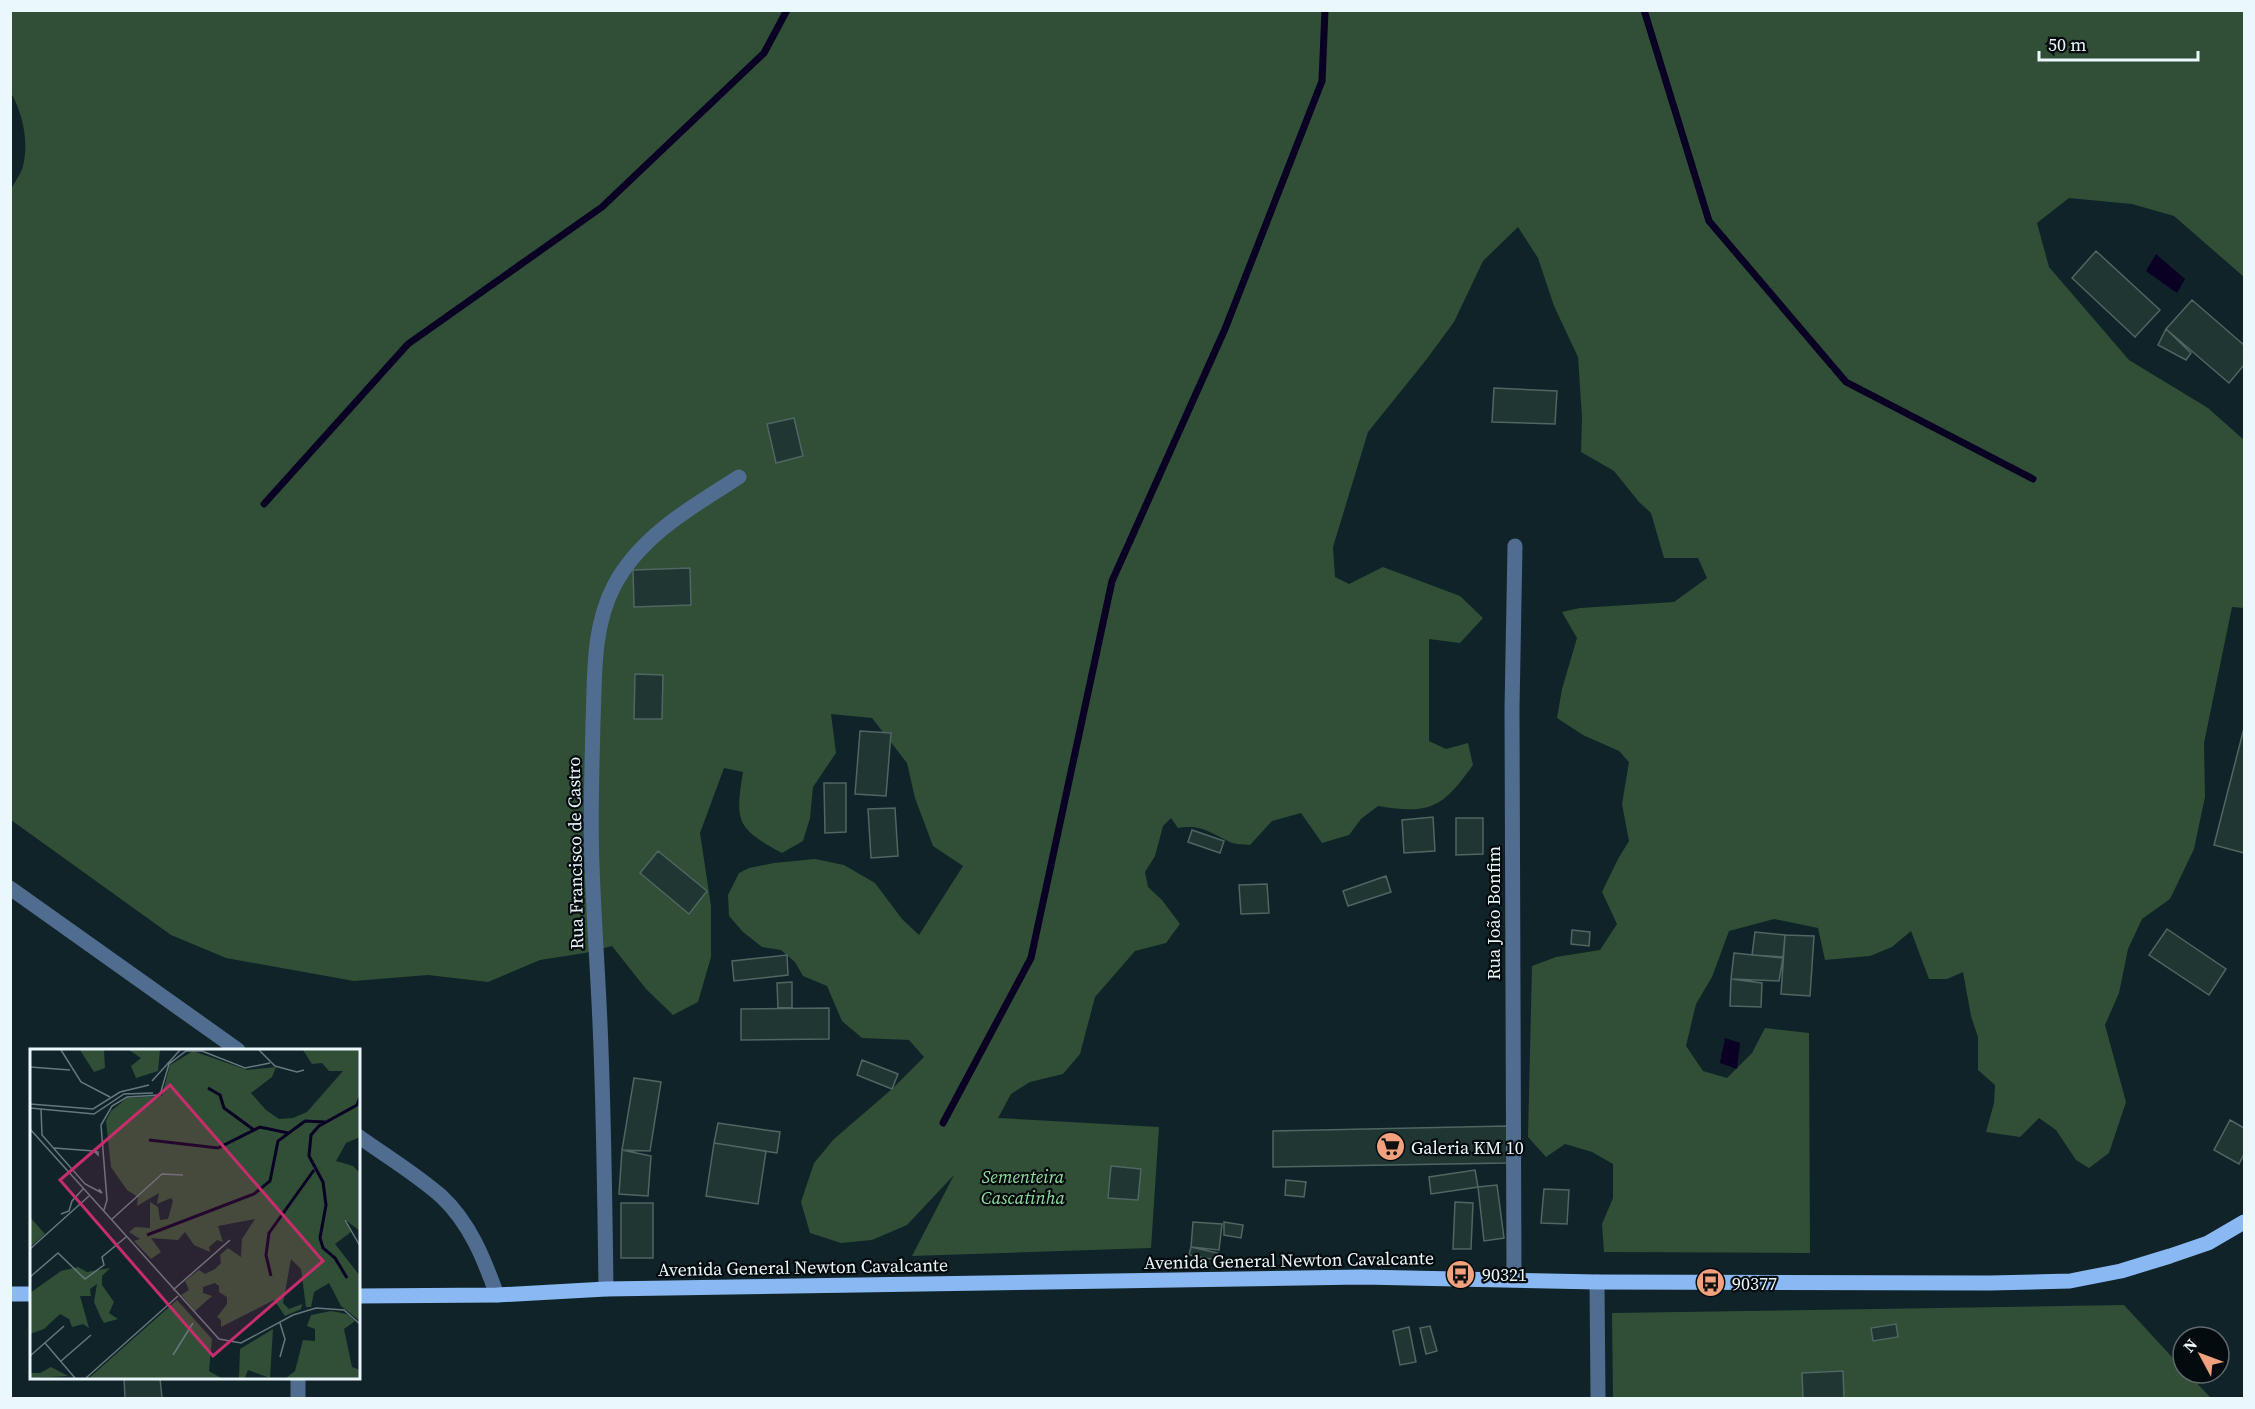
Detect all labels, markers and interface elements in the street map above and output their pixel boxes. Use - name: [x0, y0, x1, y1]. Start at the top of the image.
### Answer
- scale bar: [2039, 24, 2198, 62]
- text: 50 m: [2048, 32, 2086, 57]
- street label: Rua Francisco de Castro: [561, 756, 589, 950]
- street label: Rua João Bonfim: [1481, 846, 1506, 980]
- inset map: [30, 1049, 360, 1379]
- supermarket icon: Galeria KM 10: [1374, 1131, 1406, 1163]
- place label: Galeria KM 10: [1411, 1135, 1524, 1160]
- park label: Sementeira Cascatinha: [981, 1164, 1066, 1210]
- street label: Avenida General Newton Cavalcante: [1144, 1245, 1434, 1275]
- street label: Avenida General Newton Cavalcante: [658, 1252, 948, 1282]
- bus stop icon: 90321: [1445, 1258, 1477, 1290]
- place label: 90321: [1482, 1262, 1527, 1287]
- bus stop icon: 90377: [1695, 1267, 1727, 1299]
- place label: 90377: [1732, 1271, 1777, 1296]
- north arrow: [2171, 1325, 2231, 1385]
- text: N: [2178, 1333, 2202, 1357]

